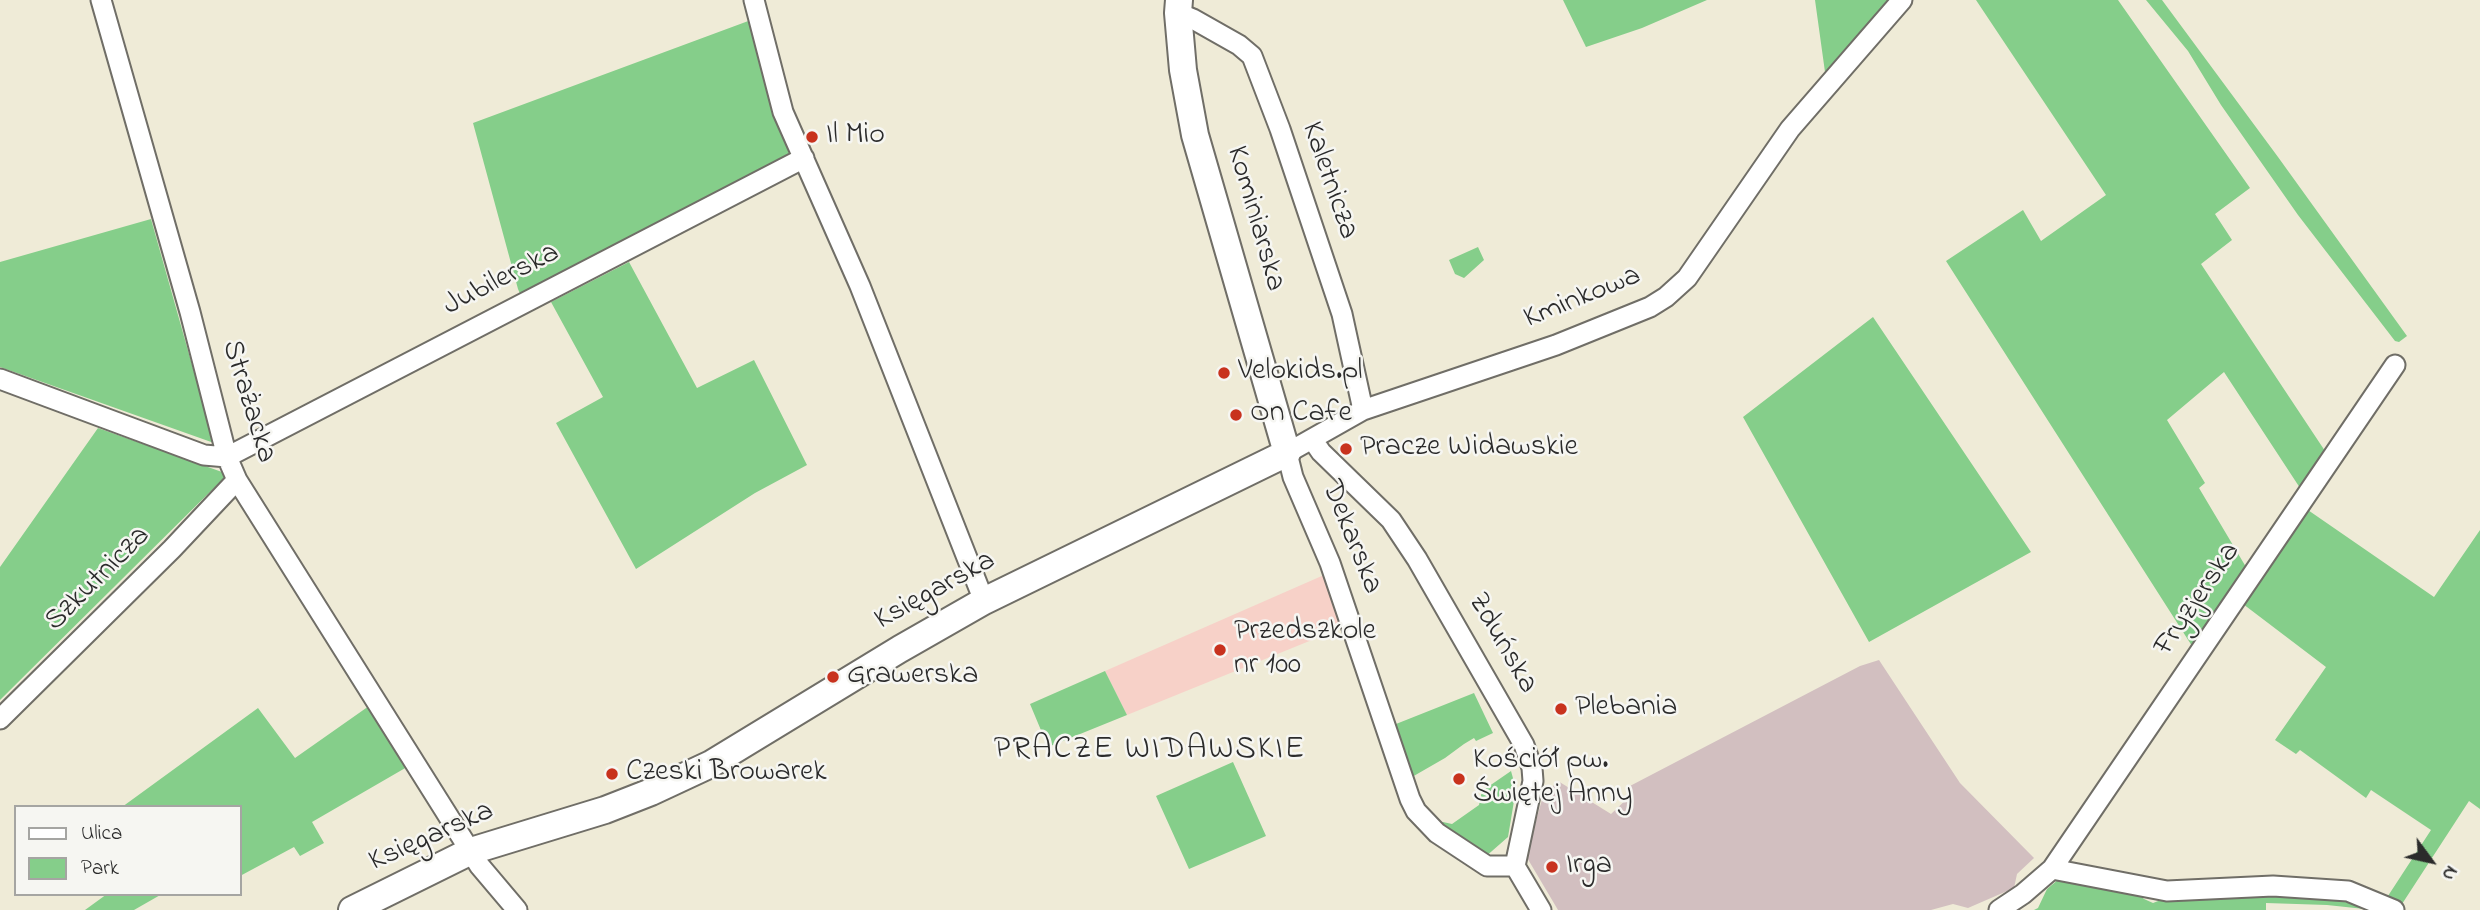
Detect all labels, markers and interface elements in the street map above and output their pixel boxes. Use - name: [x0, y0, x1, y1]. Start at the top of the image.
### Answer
- street label: Kaletnicza: [1291, 118, 1365, 244]
- place label: Il Mio: [826, 119, 885, 155]
- marker: Il Mio: [804, 129, 820, 145]
- street label: Kominiarska: [1216, 142, 1292, 296]
- street label: Jubilerska: [438, 237, 566, 325]
- street label: Kminkowa: [1519, 259, 1647, 339]
- street label: Strażacka: [211, 336, 283, 468]
- place label: Velokids.pl: [1238, 355, 1363, 391]
- marker: Velokids.pl: [1216, 365, 1232, 381]
- place label: On Cafe: [1250, 397, 1352, 433]
- marker: On Cafe: [1228, 407, 1244, 423]
- place label: Pracze Widawskie: [1360, 431, 1578, 467]
- marker: Pracze Widawskie: [1338, 441, 1354, 457]
- street label: Dekarska: [1311, 476, 1389, 600]
- street label: Szkutnicza: [39, 520, 159, 640]
- street label: Fryzjerska: [2148, 536, 2250, 664]
- street label: Księgarska: [869, 544, 1003, 640]
- street label: Zduńska: [1458, 587, 1544, 701]
- place label: Przedszkole nr 100: [1234, 615, 1376, 686]
- marker: Przedszkole nr 100: [1212, 642, 1228, 658]
- place label: Grawerska: [847, 659, 978, 695]
- marker: Grawerska: [825, 669, 841, 685]
- place label: Plebania: [1575, 691, 1677, 727]
- marker: Plebania: [1553, 701, 1569, 717]
- district label: PRACZE WIDAWSKIE: [996, 733, 1304, 771]
- place label: Kościół pw. Świętej Anny: [1473, 744, 1633, 814]
- place label: Czeski Browarek: [626, 756, 827, 792]
- marker: Czeski Browarek: [604, 766, 620, 782]
- marker: Kościół pw. Świętej Anny: [1451, 771, 1467, 787]
- street label: Księgarska: [364, 795, 500, 881]
- legend: [14, 805, 242, 896]
- text: Ulica: [81, 819, 122, 849]
- north arrow: [2396, 826, 2466, 896]
- place label: Irga: [1566, 849, 1612, 885]
- text: Park: [81, 854, 119, 884]
- marker: Irga: [1544, 859, 1560, 875]
- text: N: [2434, 860, 2464, 885]

